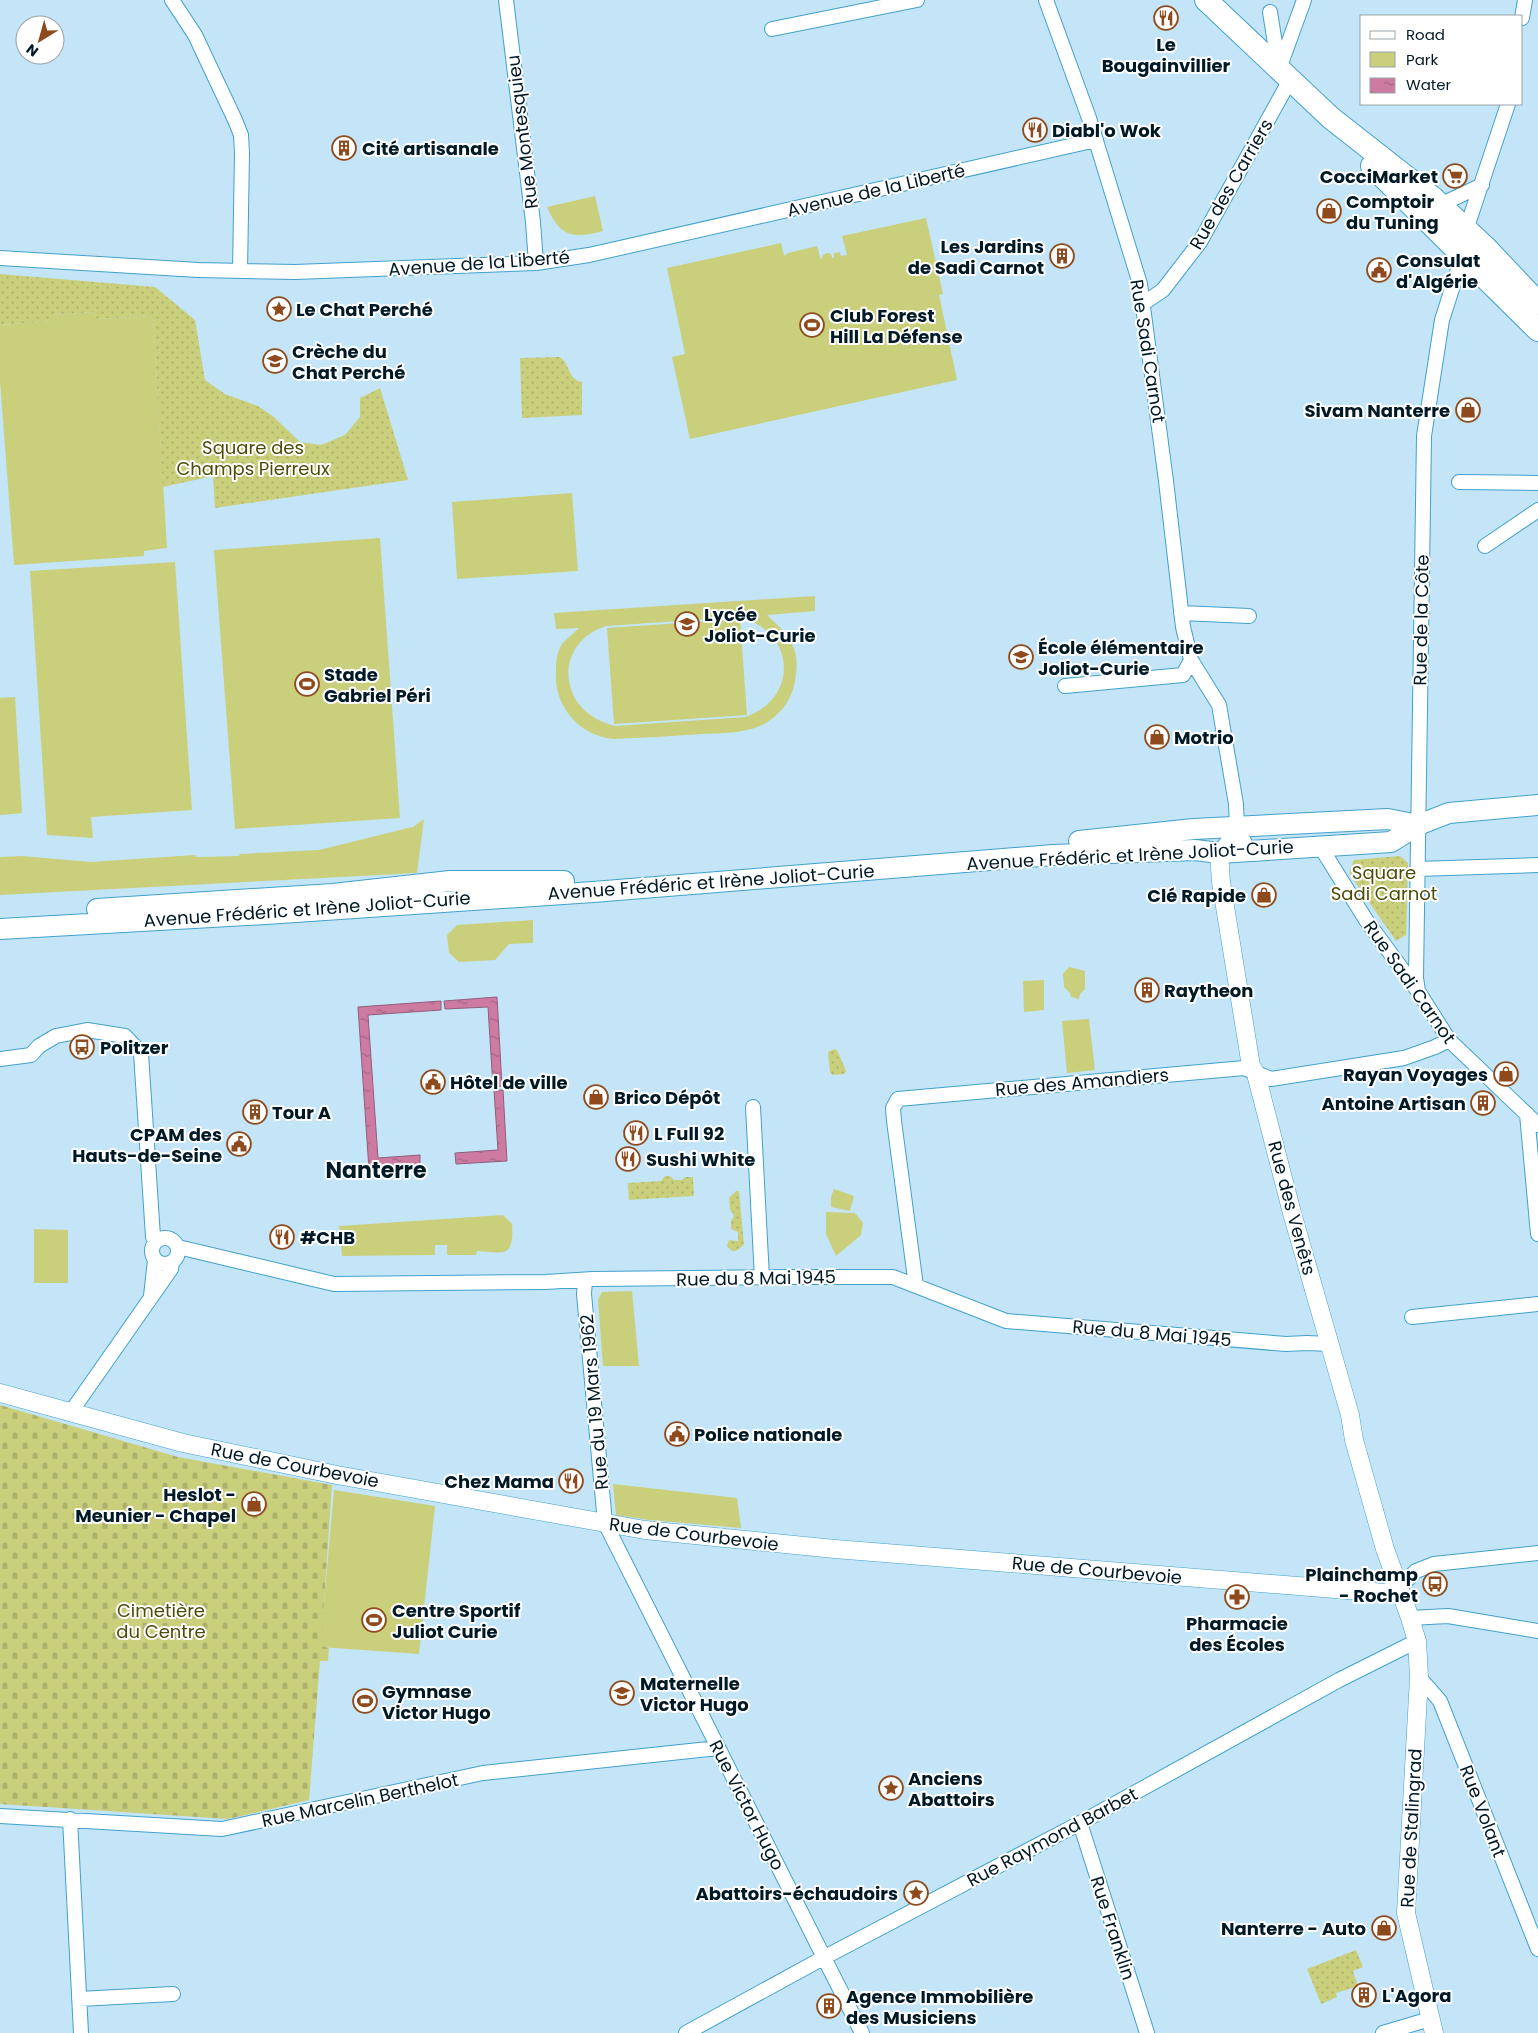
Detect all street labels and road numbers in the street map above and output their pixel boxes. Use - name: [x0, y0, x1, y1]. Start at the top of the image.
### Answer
- street label: Rue Montesquieu: [500, 54, 544, 210]
- street label: Rue des Carriers: [1183, 114, 1279, 254]
- street label: Avenue de la Liberté: [785, 157, 967, 223]
- street label: Avenue de la Liberté: [387, 244, 571, 282]
- street label: Rue Sadi Carnot: [1124, 277, 1172, 425]
- street label: Rue de la Côte: [1407, 554, 1435, 686]
- street label: Avenue Frédéric et Irène Joliot-Curie: [966, 834, 1294, 876]
- street label: Avenue Frédéric et Irène Joliot-Curie: [547, 858, 875, 906]
- street label: Avenue Frédéric et Irène Joliot-Curie: [143, 885, 471, 933]
- street label: Rue Sadi Carnot: [1358, 915, 1462, 1049]
- street label: Rue des Amandiers: [994, 1062, 1170, 1102]
- street label: Rue des Venêts: [1262, 1138, 1322, 1278]
- street label: Rue du 8 Mai 1945: [676, 1264, 836, 1292]
- street label: Rue du 19 Mars 1962: [574, 1313, 614, 1491]
- street label: Rue du 8 Mai 1945: [1071, 1314, 1233, 1352]
- street label: Rue de Courbevoie: [209, 1436, 381, 1494]
- street label: Rue de Courbevoie: [608, 1511, 780, 1557]
- street label: Rue de Courbevoie: [1011, 1550, 1183, 1590]
- street label: Rue Victor Hugo: [703, 1736, 791, 1874]
- street label: Rue de Stalingrad: [1394, 1748, 1428, 1908]
- street label: Rue Volant: [1454, 1761, 1512, 1861]
- street label: Rue Marcelin Berthelot: [259, 1767, 461, 1833]
- street label: Rue Raymond Barbet: [962, 1781, 1142, 1893]
- street label: Rue Franklin: [1084, 1873, 1142, 1983]

